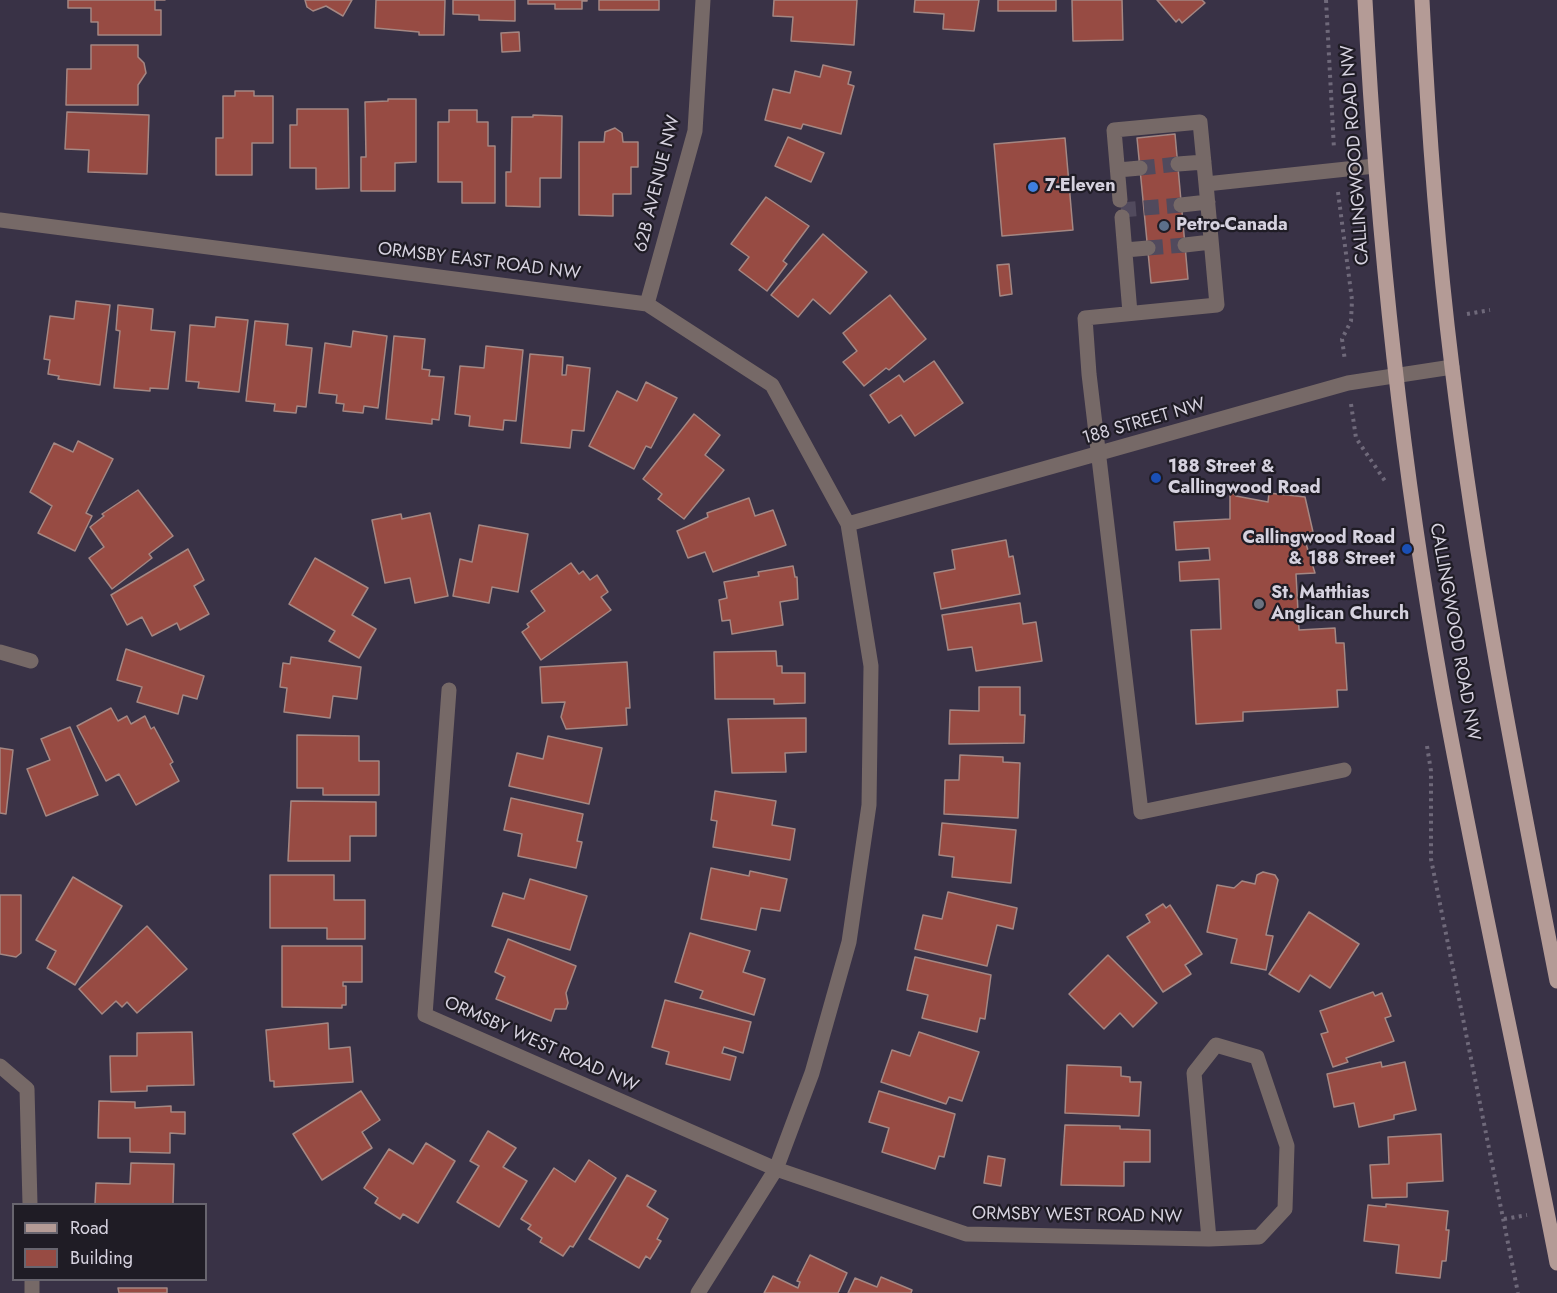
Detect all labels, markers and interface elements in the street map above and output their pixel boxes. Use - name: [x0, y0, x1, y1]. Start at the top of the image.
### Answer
- street label: CALLINGWOOD ROAD NW: [1338, 44, 1374, 266]
- street label: 62B AVENUE NW: [631, 113, 685, 255]
- place label: 7-Eleven: [1045, 176, 1115, 198]
- marker: 7-Eleven: [1026, 180, 1040, 194]
- place label: Petro-Canada: [1176, 215, 1288, 237]
- marker: Petro-Canada: [1157, 219, 1171, 233]
- street label: ORMSBY EAST ROAD NW: [376, 239, 582, 285]
- street label: 188 STREET NW: [1080, 394, 1208, 450]
- place label: 188 Street & Callingwood Road: [1168, 457, 1321, 500]
- marker: 188 Street & Callingwood Road: [1149, 471, 1163, 485]
- street label: CALLINGWOOD ROAD NW: [1424, 522, 1484, 742]
- place label: Callingwood Road & 188 Street: [1242, 528, 1395, 570]
- marker: Callingwood Road & 188 Street: [1400, 542, 1414, 556]
- place label: St. Matthias Anglican Church: [1271, 583, 1409, 626]
- marker: St. Matthias Anglican Church: [1252, 597, 1266, 611]
- street label: ORMSBY WEST ROAD NW: [441, 992, 641, 1098]
- legend: [12, 1203, 207, 1281]
- street label: ORMSBY WEST ROAD NW: [972, 1203, 1182, 1229]
- text: Road: [70, 1215, 109, 1241]
- text: Building: [70, 1245, 133, 1271]

